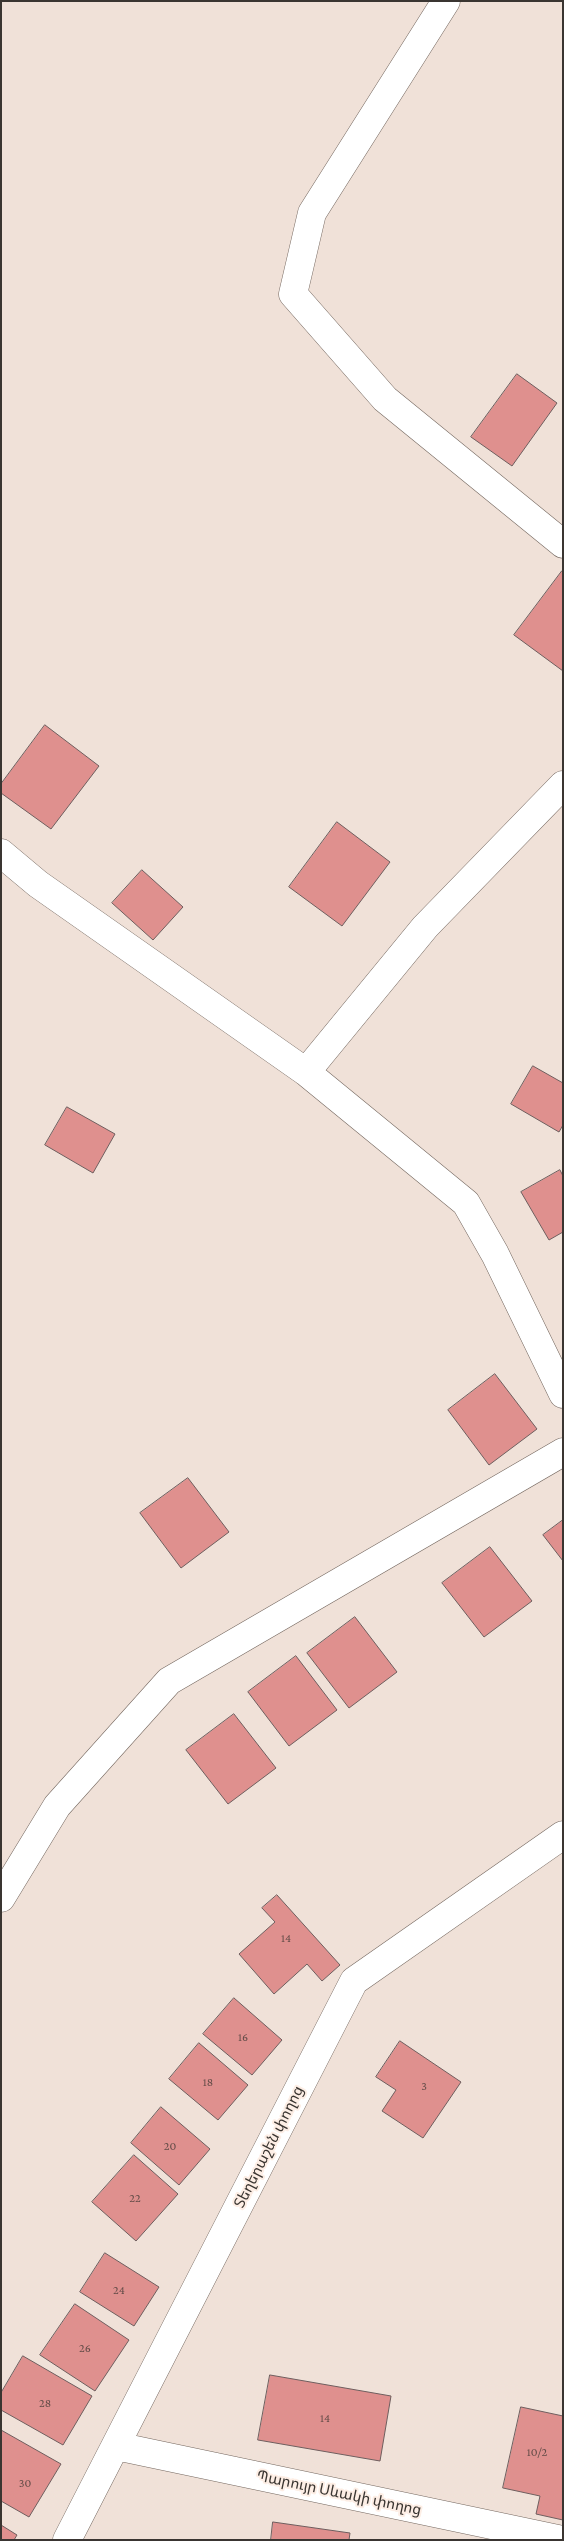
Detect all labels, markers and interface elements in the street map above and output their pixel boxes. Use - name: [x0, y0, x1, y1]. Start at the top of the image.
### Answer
- house number: 14: [281, 1931, 291, 1945]
- house number: 16: [238, 2030, 248, 2044]
- house number: 18: [203, 2075, 213, 2089]
- house number: 3: [421, 2079, 427, 2093]
- street label: Տեղերաշեն փողոց: [230, 2083, 308, 2211]
- house number: 20: [164, 2139, 176, 2153]
- house number: 22: [129, 2191, 141, 2205]
- house number: 24: [113, 2283, 125, 2297]
- house number: 26: [79, 2341, 91, 2355]
- house number: 28: [39, 2396, 51, 2410]
- house number: 14: [320, 2411, 330, 2425]
- house number: 10/2: [527, 2445, 547, 2459]
- street label: Պարույր Սևակի փողոց: [255, 2467, 423, 2519]
- house number: 30: [19, 2476, 31, 2490]

